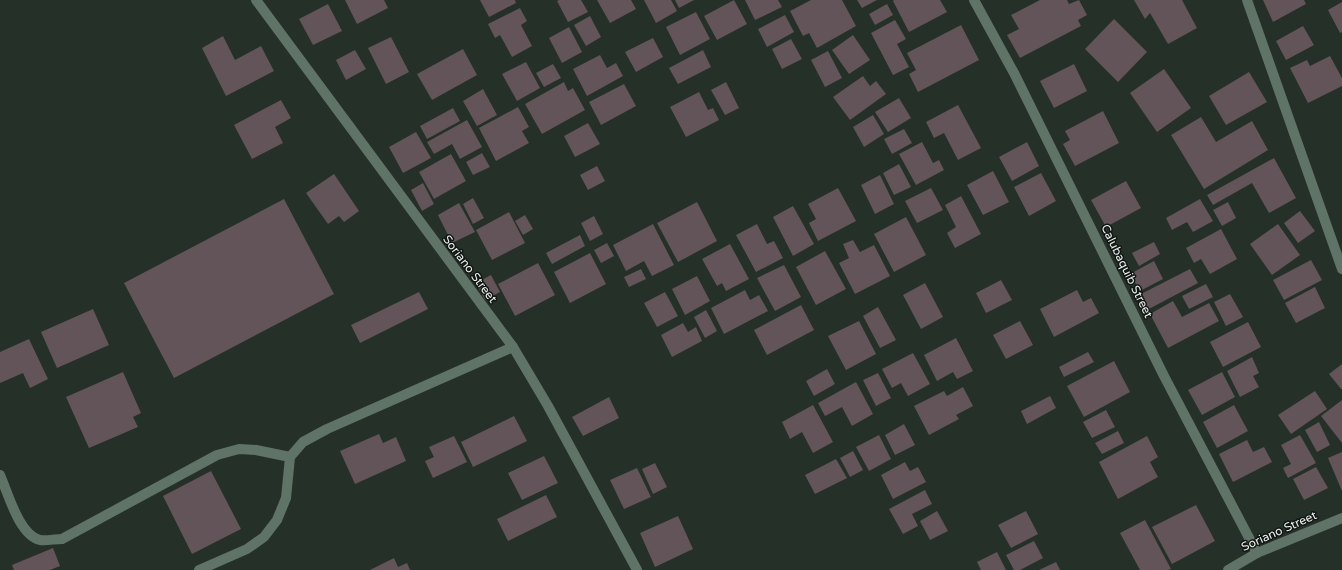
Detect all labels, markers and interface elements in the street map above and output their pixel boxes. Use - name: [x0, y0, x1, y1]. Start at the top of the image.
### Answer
- street label: Calubaquib Street: [1098, 222, 1156, 321]
- street label: Soriano Street: [440, 232, 500, 306]
- street label: Soriano Street: [1239, 508, 1319, 554]

